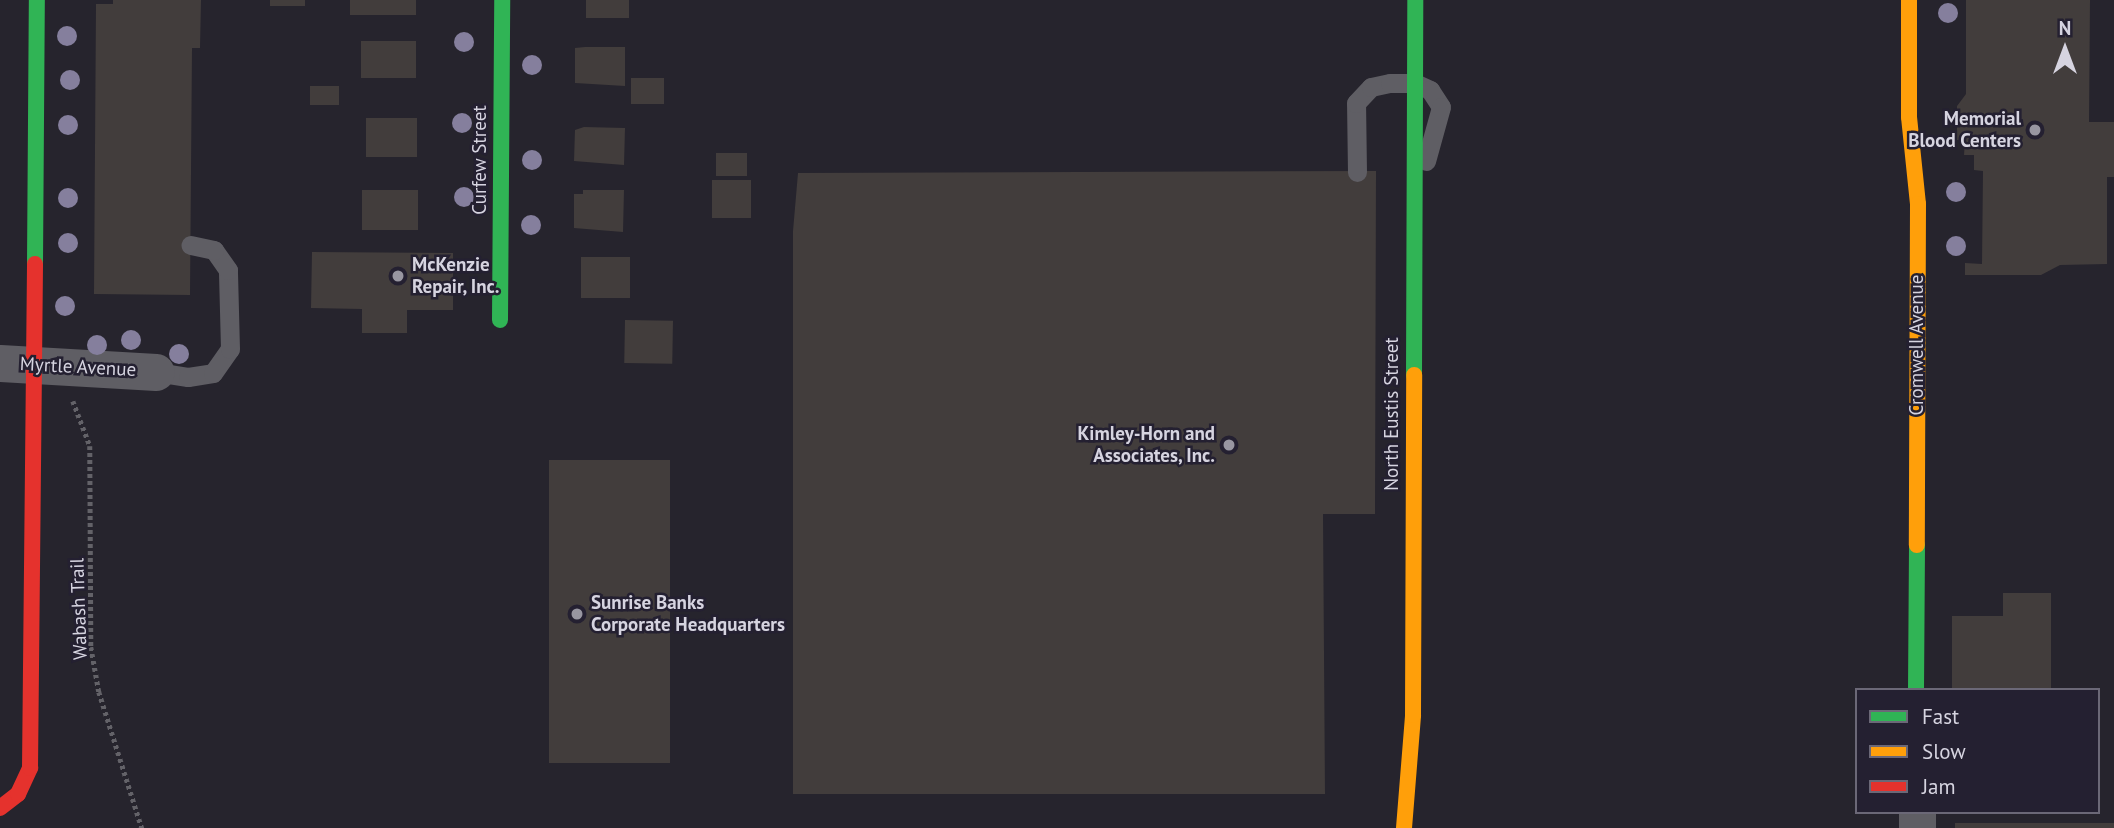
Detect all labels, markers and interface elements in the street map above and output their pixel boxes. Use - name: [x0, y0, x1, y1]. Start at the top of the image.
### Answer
- north arrow: [2030, 14, 2100, 84]
- text: N: [2059, 16, 2071, 40]
- street label: Curfew Street: [469, 105, 491, 215]
- place label: Memorial Blood Centers: [1908, 108, 2021, 152]
- marker: Memorial Blood Centers: [2027, 122, 2043, 138]
- place label: McKenzie Repair, Inc.: [412, 254, 501, 298]
- marker: McKenzie Repair, Inc.: [390, 268, 406, 284]
- street label: Cromwell Avenue: [1906, 274, 1928, 416]
- street label: North Eustis Street: [1381, 337, 1403, 491]
- street label: Myrtle Avenue: [19, 353, 137, 381]
- place label: Kimley-Horn and Associates, Inc.: [1077, 423, 1215, 467]
- marker: Kimley-Horn and Associates, Inc.: [1221, 437, 1237, 453]
- street label: Wabash Trail: [66, 557, 92, 661]
- place label: Sunrise Banks Corporate Headquarters: [591, 592, 785, 636]
- marker: Sunrise Banks Corporate Headquarters: [569, 606, 585, 622]
- legend: [1855, 688, 2100, 814]
- text: Fast: [1922, 703, 1959, 730]
- text: Slow: [1922, 738, 1966, 765]
- text: Jam: [1922, 773, 1956, 800]

